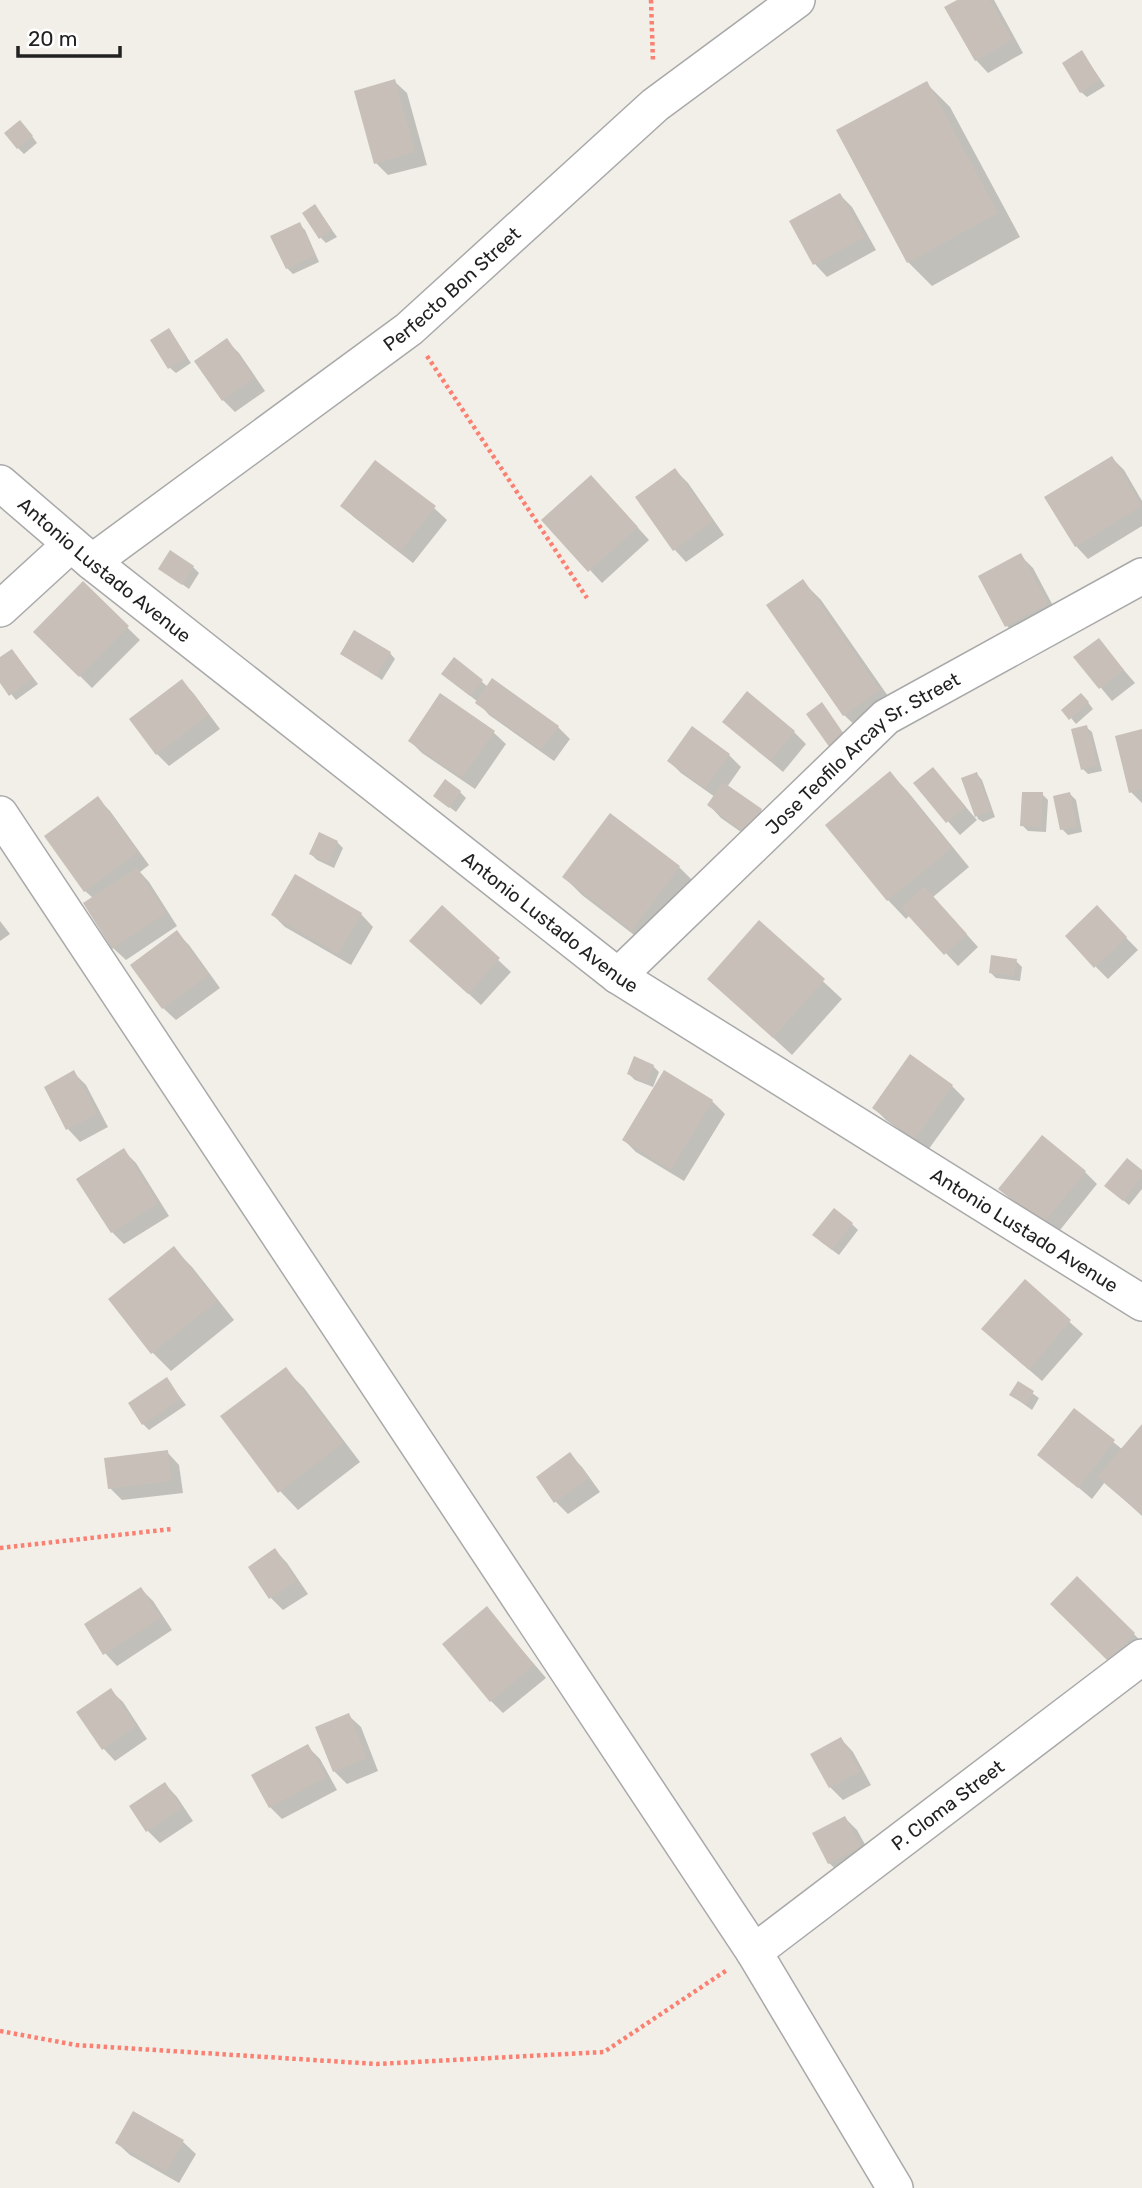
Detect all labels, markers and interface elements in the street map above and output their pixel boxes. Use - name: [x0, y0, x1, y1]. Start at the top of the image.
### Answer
- scale bar: [18, 14, 119, 58]
- text: 20 m: [28, 26, 77, 51]
- street label: Perfecto Bon Street: [378, 221, 526, 356]
- street label: Antonio Lustado Avenue: [14, 492, 196, 647]
- street label: Jose Teofilo Arcay Sr. Street: [760, 667, 964, 839]
- street label: Antonio Lustado Avenue: [458, 846, 642, 997]
- street label: Antonio Lustado Avenue: [927, 1163, 1123, 1297]
- street label: P. Cloma Street: [887, 1754, 1009, 1855]

